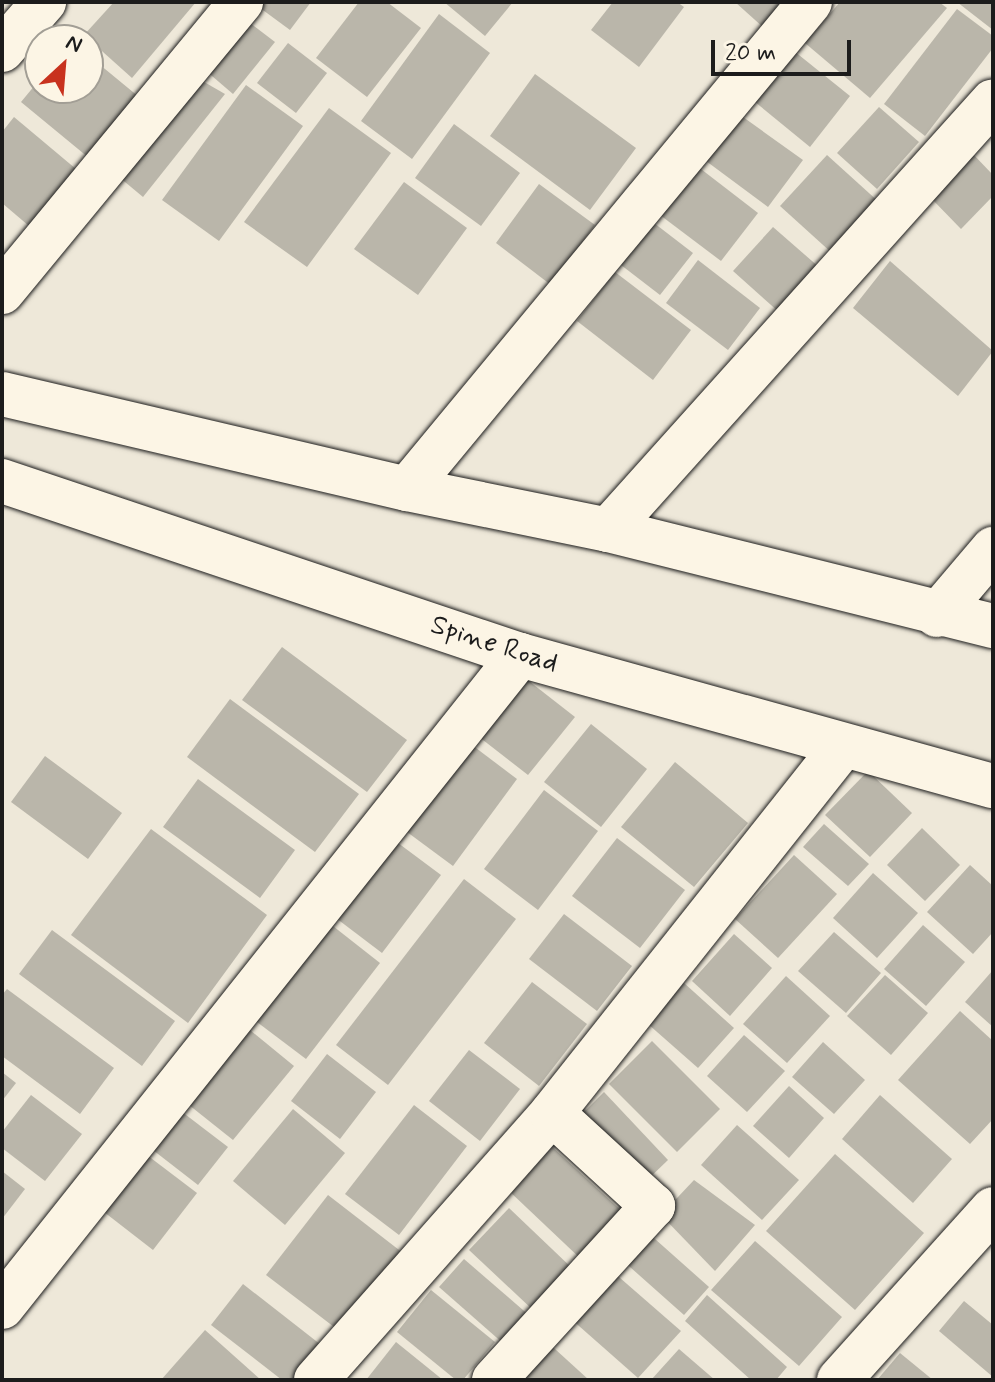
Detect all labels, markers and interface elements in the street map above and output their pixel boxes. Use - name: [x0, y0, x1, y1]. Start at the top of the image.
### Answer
- north arrow: [24, 24, 104, 104]
- scale bar: [715, 24, 855, 74]
- text: N: [61, 28, 86, 60]
- text: 20 m: [725, 38, 776, 69]
- street label: Spine Road: [426, 609, 562, 681]

